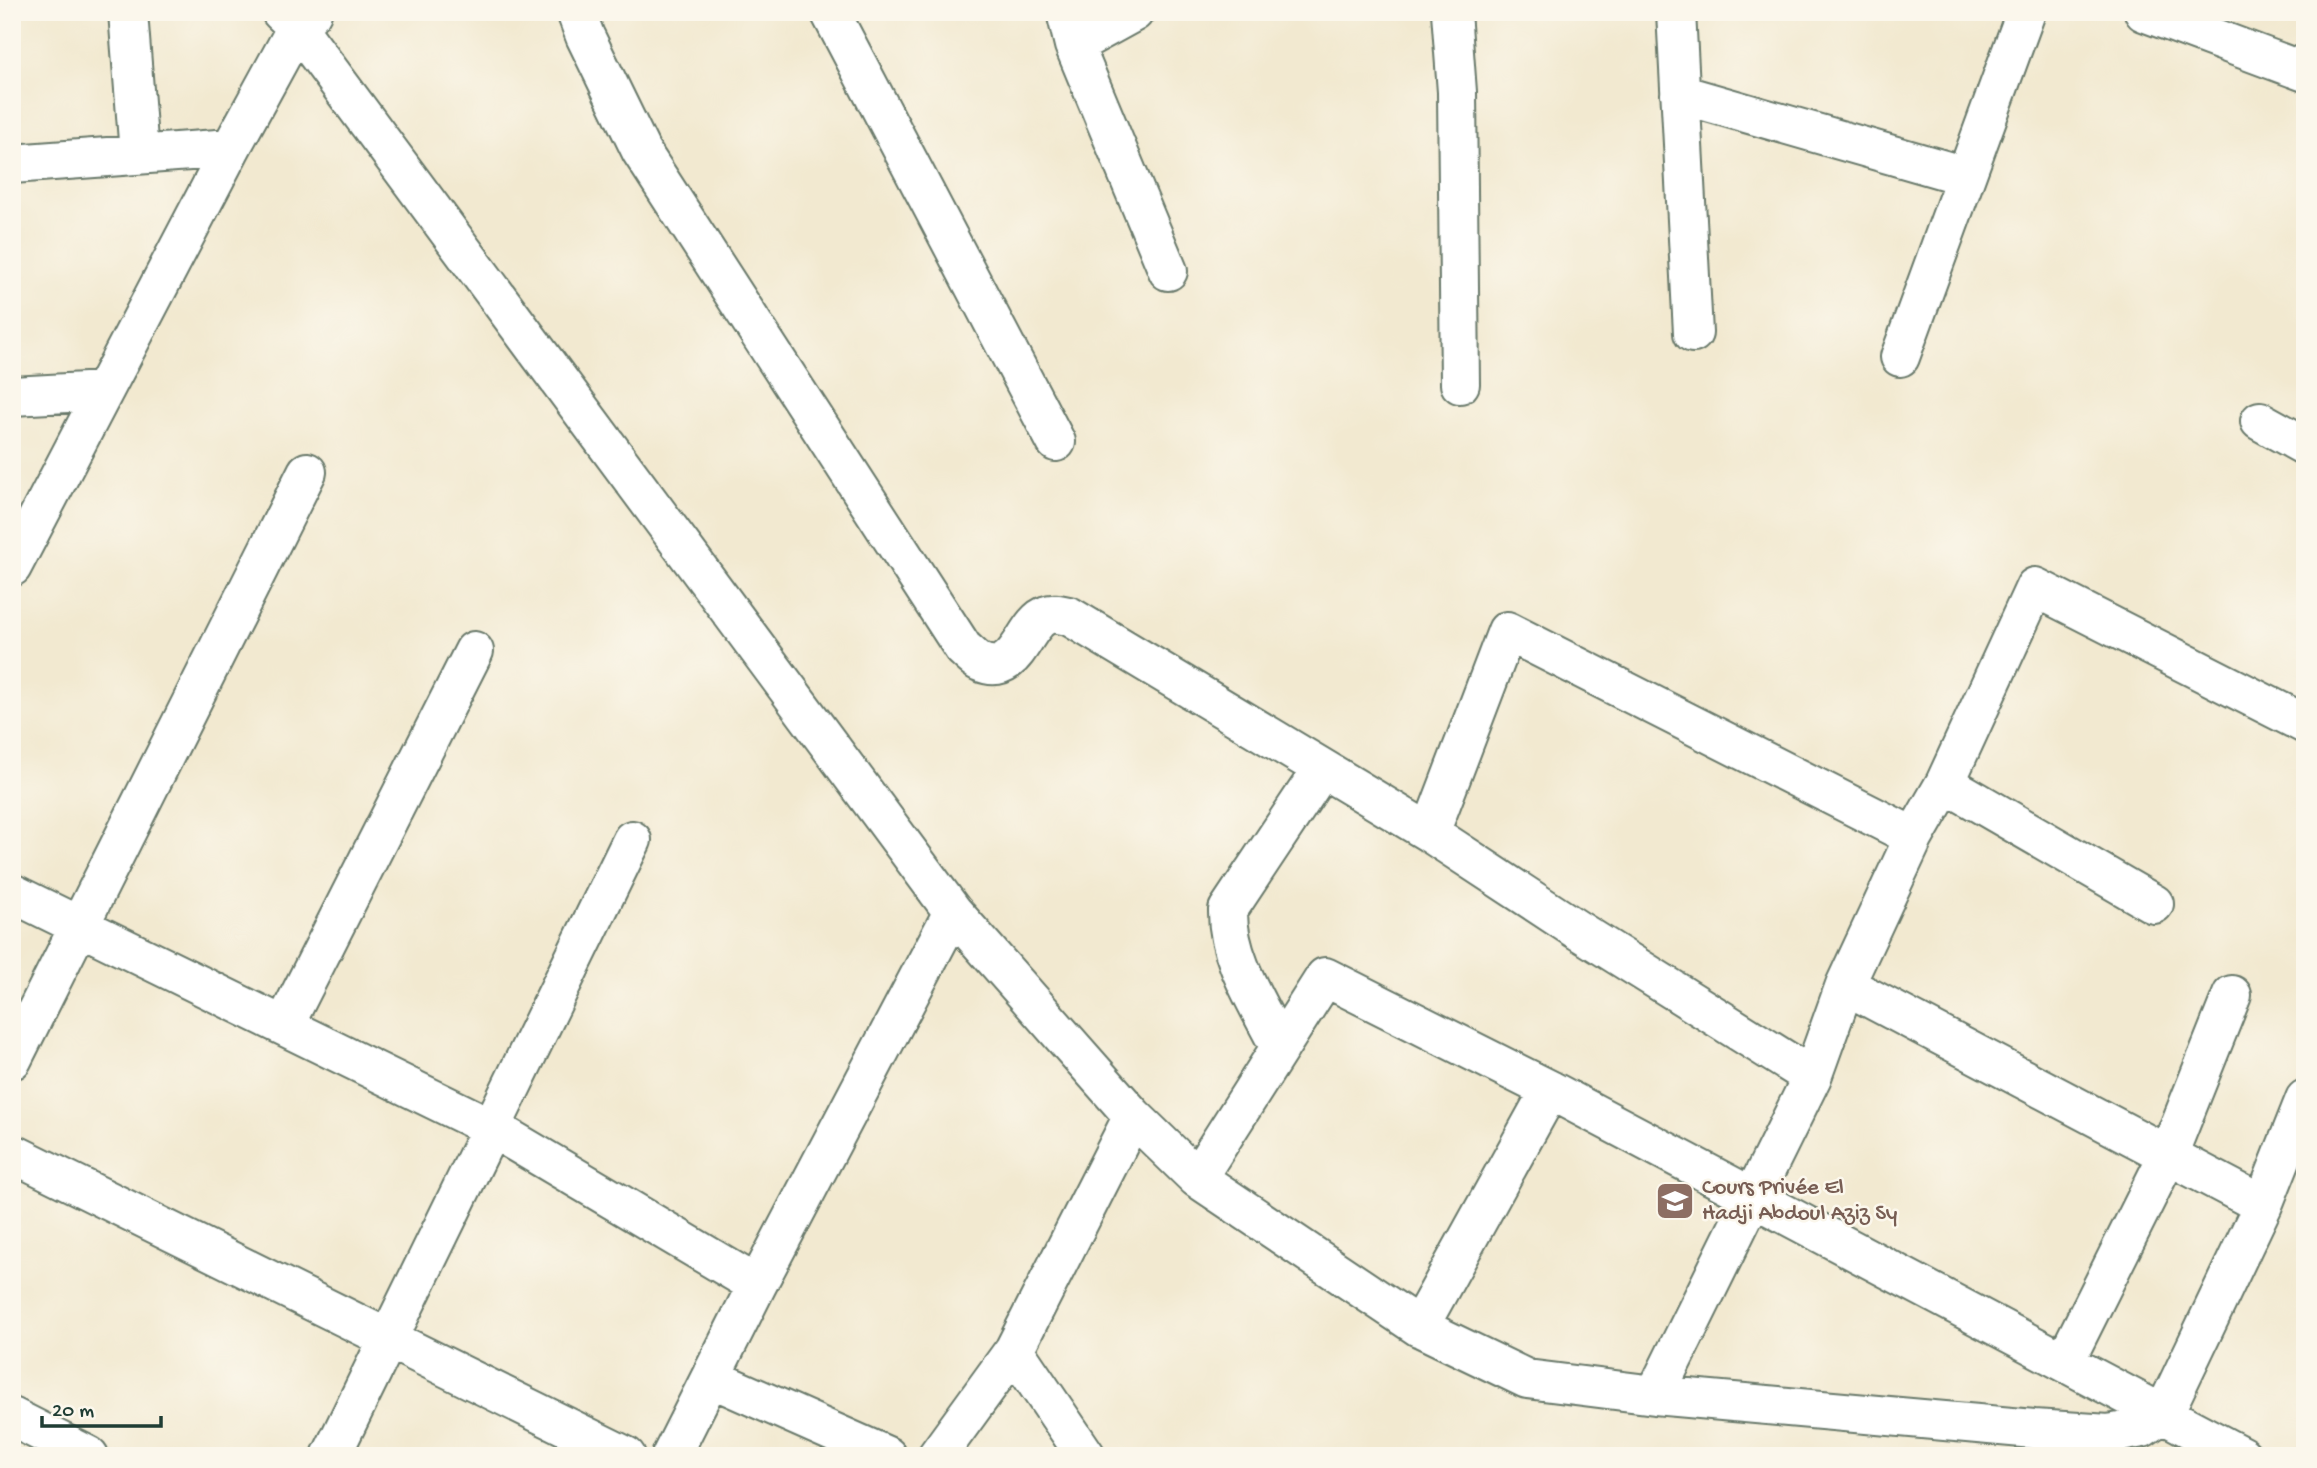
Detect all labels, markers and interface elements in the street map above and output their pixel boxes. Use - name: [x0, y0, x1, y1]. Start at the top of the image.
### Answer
- place label: Cours Privée El Hadji Abdoul Aziz Sy: [1702, 1175, 1897, 1228]
- school or university icon: Cours Privée El Hadji Abdoul Aziz Sy: [1654, 1180, 1696, 1222]
- scale bar: [42, 1384, 161, 1428]
- text: 20 m: [52, 1400, 94, 1425]

